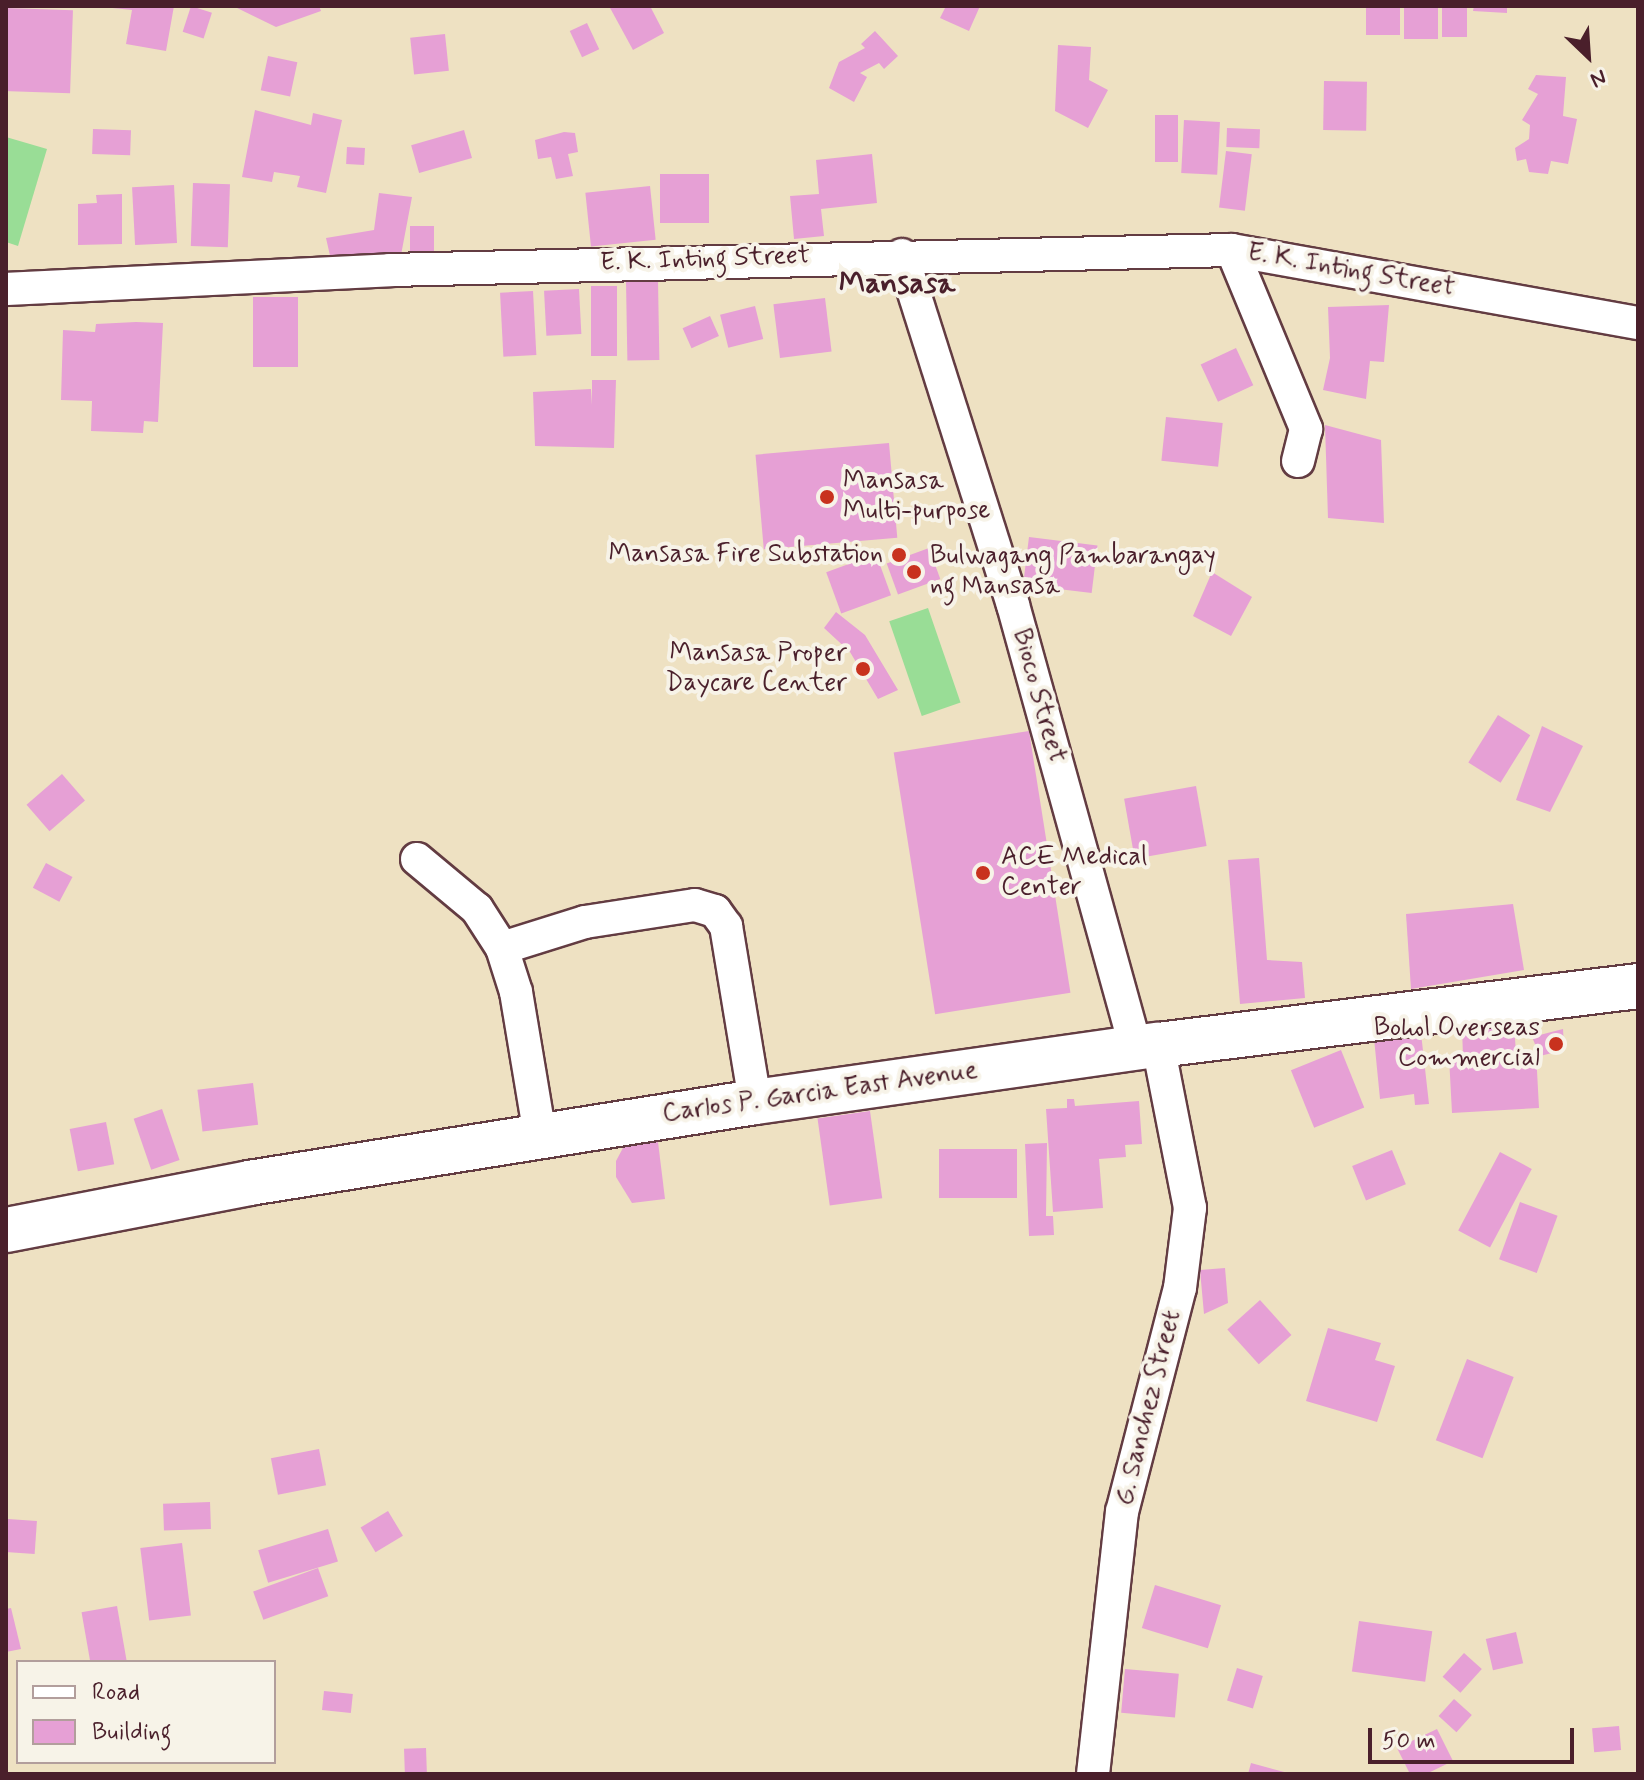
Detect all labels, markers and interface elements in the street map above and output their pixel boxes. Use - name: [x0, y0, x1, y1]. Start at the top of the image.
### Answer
- north arrow: [1548, 16, 1628, 96]
- text: N: [1586, 62, 1611, 94]
- street label: E. K. Inting Street: [1246, 238, 1456, 304]
- street label: E. K. Inting Street: [600, 241, 810, 279]
- district label: Mansasa: [839, 266, 955, 302]
- place label: Mansasa Multi-purpose: [843, 466, 991, 528]
- marker: Mansasa Multi-purpose: [818, 488, 836, 506]
- place label: Mansasa Fire Substation: [613, 539, 883, 571]
- place label: Bulwagang Pambarangay ng Mansasa: [930, 541, 1216, 602]
- marker: Mansasa Fire Substation: [890, 546, 908, 564]
- marker: Bulwagang Pambarangay ng Mansasa: [905, 563, 923, 581]
- street label: Bioco Street: [1004, 626, 1072, 766]
- place label: Mansasa Proper Daycare Center: [669, 638, 847, 700]
- marker: Mansasa Proper Daycare Center: [854, 660, 872, 678]
- place label: ACE Medical Center: [1001, 842, 1149, 904]
- marker: ACE Medical Center: [972, 862, 994, 884]
- place label: Bohol Overseas Commercial: [1377, 1013, 1540, 1074]
- marker: Bohol Overseas Commercial: [1547, 1035, 1565, 1053]
- street label: Carlos P. Garcia East Avenue: [660, 1055, 980, 1131]
- street label: G. Sanchez Street: [1109, 1305, 1189, 1511]
- legend: [16, 1660, 276, 1764]
- text: Road: [92, 1677, 140, 1708]
- scale bar: [1372, 1712, 1578, 1762]
- text: Building: [92, 1717, 172, 1748]
- text: 50 m: [1382, 1726, 1436, 1757]

